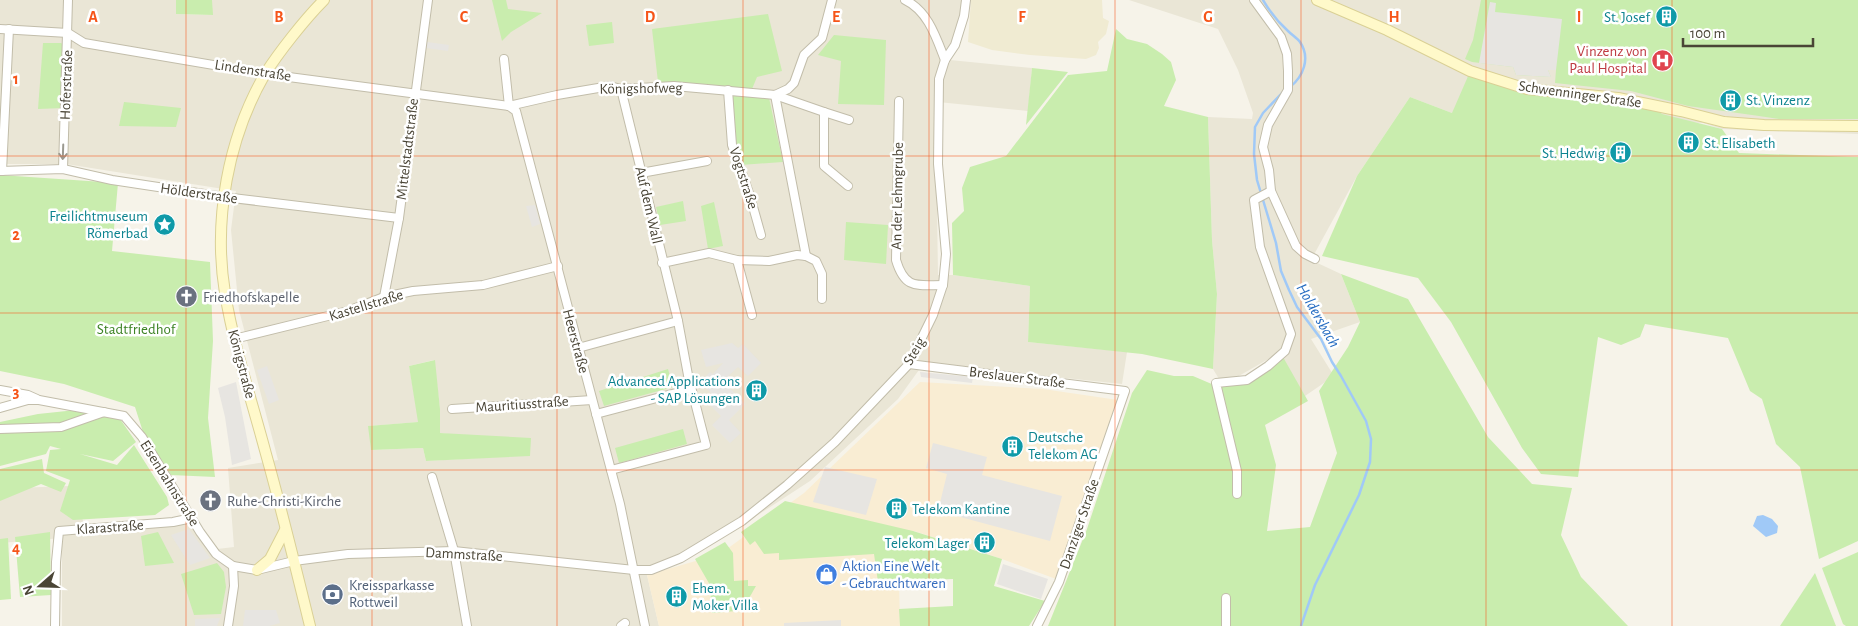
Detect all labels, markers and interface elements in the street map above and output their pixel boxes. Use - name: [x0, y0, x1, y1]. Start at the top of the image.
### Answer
- building icon: St. Josef: [1654, 5, 1678, 29]
- text: A: [88, 9, 98, 25]
- text: B: [274, 9, 284, 25]
- text: C: [460, 9, 469, 25]
- text: D: [645, 9, 656, 25]
- text: E: [832, 9, 840, 25]
- text: F: [1018, 9, 1026, 25]
- text: G: [1203, 9, 1213, 25]
- text: H: [1388, 9, 1400, 25]
- text: I: [1577, 9, 1581, 25]
- place label: St. Josef: [1604, 10, 1651, 25]
- scale bar: [1683, 15, 1813, 47]
- text: 100 m: [1690, 26, 1725, 41]
- place label: Vinzenz von Paul Hospital: [1569, 44, 1647, 76]
- hospital icon: Vinzenz von Paul Hospital: [1651, 48, 1675, 72]
- street label: Hoferstraße: [58, 50, 75, 120]
- street label: Lindenstraße: [214, 57, 292, 84]
- text: 1: [13, 71, 19, 87]
- street label: Schwenninger Straße: [1518, 78, 1642, 111]
- street label: Königshofweg: [599, 80, 683, 97]
- building icon: St. Vinzenz: [1718, 88, 1742, 112]
- place label: St. Vinzenz: [1746, 93, 1810, 108]
- street label: Mittelstadtstraße: [394, 97, 421, 201]
- building icon: St. Elisabeth: [1676, 131, 1700, 155]
- place label: St. Elisabeth: [1704, 136, 1776, 151]
- building icon: St. Hedwig: [1609, 141, 1633, 165]
- street label: An der Lehmgrube: [889, 142, 906, 250]
- one-way arrow: [59, 144, 68, 160]
- street label: Vogtstraße: [726, 145, 761, 211]
- place label: St. Hedwig: [1542, 146, 1606, 161]
- street label: Auf dem Wall: [632, 165, 665, 245]
- street label: Hölderstraße: [159, 181, 239, 206]
- place label: Freilichtmuseum Römerbad: [49, 209, 148, 241]
- place icon: Freilichtmuseum Römerbad: [152, 213, 176, 237]
- text: 2: [12, 227, 20, 243]
- water label: Holdersbach: [1293, 281, 1343, 350]
- church icon: Friedhofskapelle: [175, 285, 199, 309]
- street label: Kastellstraße: [327, 287, 405, 324]
- place label: Friedhofskapelle: [203, 290, 300, 305]
- street label: Heerstraße: [560, 307, 591, 375]
- park label: Stadtfriedhof: [97, 322, 177, 337]
- street label: Königstraße: [225, 328, 258, 400]
- street label: Steig: [901, 334, 929, 368]
- street label: Breslauer Straße: [968, 364, 1066, 391]
- place label: Advanced Applications - SAP Lösungen: [608, 374, 740, 406]
- building icon: Advanced Applications - SAP Lösungen: [744, 378, 768, 402]
- text: 3: [13, 384, 20, 400]
- street label: Mauritiusstraße: [475, 394, 569, 415]
- place label: Deutsche Telekom AG: [1028, 430, 1098, 462]
- building icon: Deutsche Telekom AG: [1000, 434, 1024, 458]
- street label: Eisenbahnstraße: [137, 438, 202, 529]
- street label: Danziger Straße: [1057, 477, 1102, 571]
- church icon: Ruhe-Christi-Kirche: [199, 489, 223, 513]
- place label: Ruhe-Christi-Kirche: [227, 494, 341, 509]
- building icon: Telekom Kantine: [884, 497, 908, 521]
- place label: Telekom Kantine: [912, 502, 1010, 517]
- street label: Klarastraße: [76, 518, 144, 537]
- building icon: Telekom Lager: [973, 531, 997, 555]
- place label: Telekom Lager: [885, 536, 969, 551]
- text: 4: [12, 540, 20, 556]
- street label: Dammstraße: [425, 545, 503, 564]
- place label: Aktion Eine Welt - Gebrauchtwaren: [842, 559, 946, 591]
- north arrow: [15, 561, 65, 611]
- shop icon: Aktion Eine Welt - Gebrauchtwaren: [814, 563, 838, 587]
- place label: Kreissparkasse Rottweil: [349, 578, 434, 610]
- place label: Ehem. Moker Villa: [692, 581, 758, 613]
- bank icon: Kreissparkasse Rottweil: [321, 582, 345, 606]
- text: N: [20, 583, 37, 597]
- building icon: Ehem. Moker Villa: [664, 585, 688, 609]

